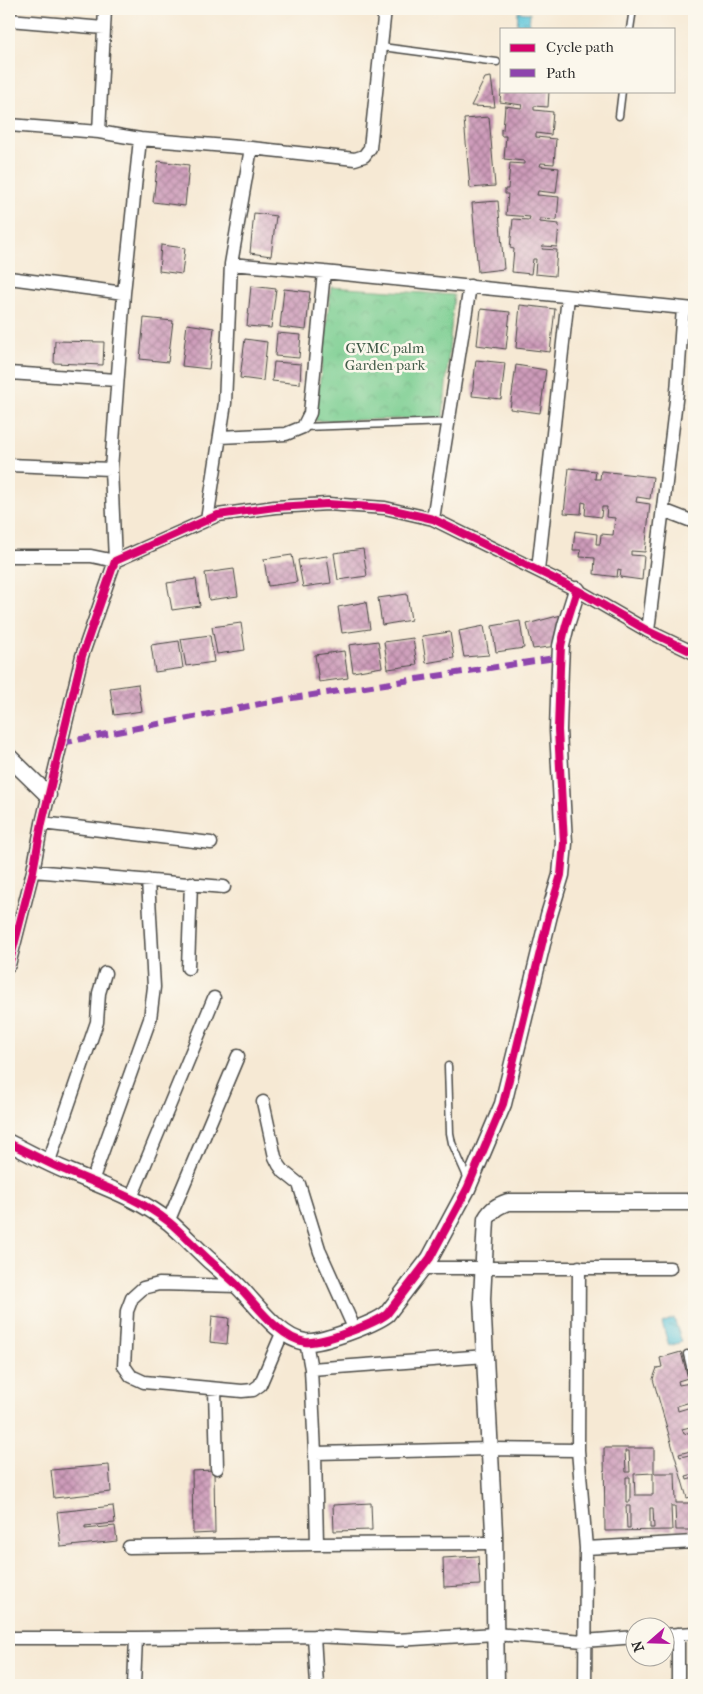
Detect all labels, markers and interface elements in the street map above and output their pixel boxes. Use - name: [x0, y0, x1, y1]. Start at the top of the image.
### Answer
- legend: [500, 28, 676, 92]
- text: Cycle path: [546, 38, 614, 56]
- text: Path: [546, 64, 576, 82]
- park label: GVMC palm Garden park: [345, 339, 425, 374]
- north arrow: [626, 1616, 676, 1666]
- text: N: [628, 1638, 648, 1654]

